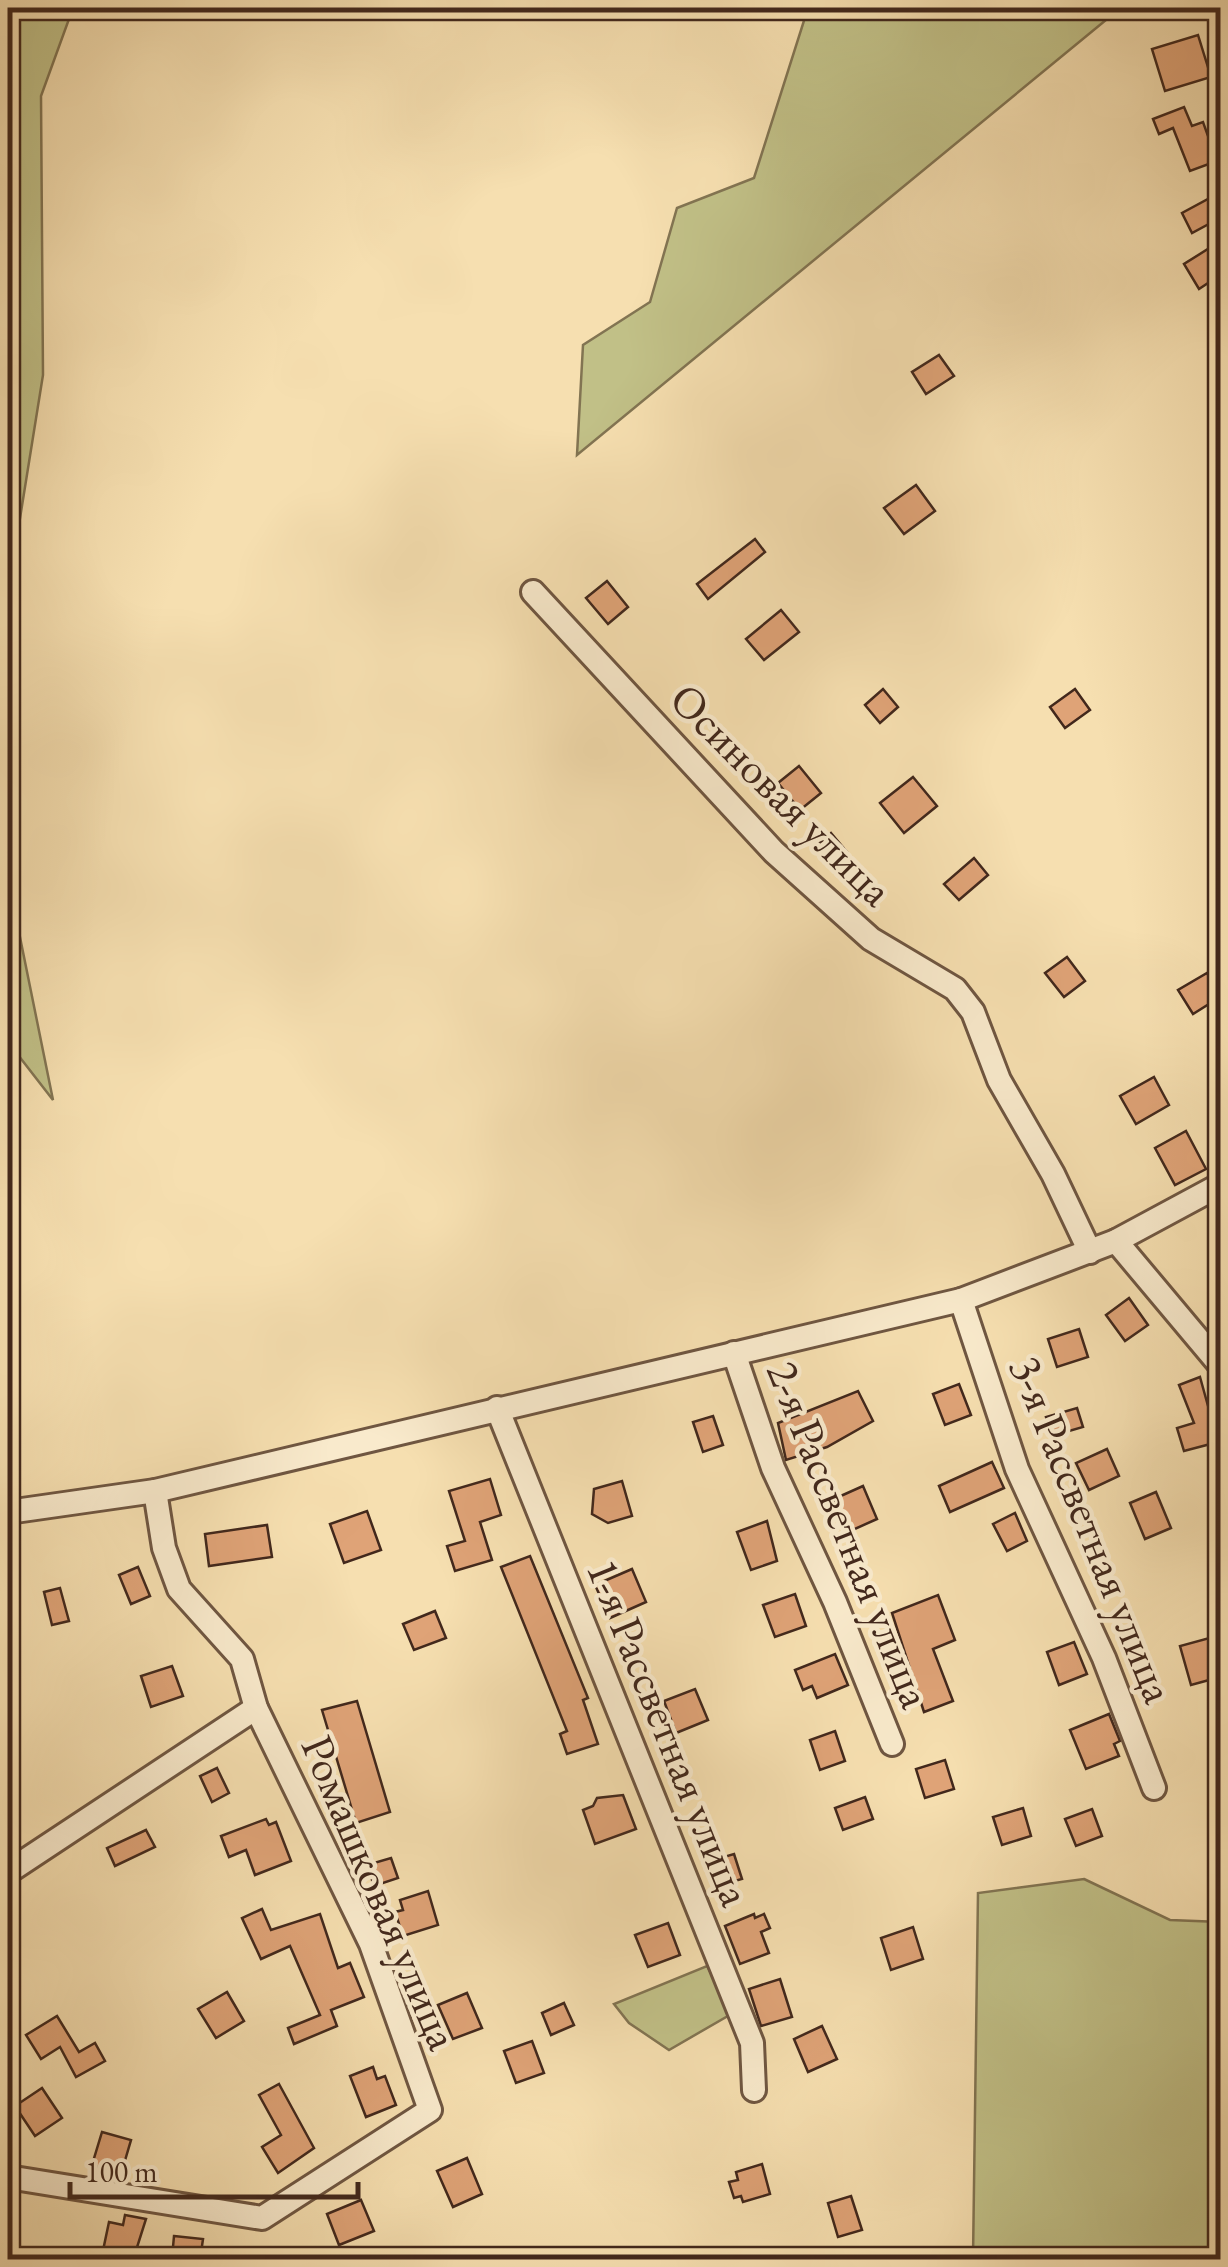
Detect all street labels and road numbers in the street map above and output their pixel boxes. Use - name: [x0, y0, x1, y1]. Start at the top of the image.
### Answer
- street label: Осиновая улица: [658, 670, 906, 918]
- street label: 3-я Рассветная улица: [997, 1347, 1189, 1711]
- street label: 2-я Рассветная улица: [754, 1352, 946, 1716]
- street label: 1-я Рассветная улица: [574, 1550, 766, 1914]
- street label: Ромашковая улица: [289, 1726, 473, 2058]

